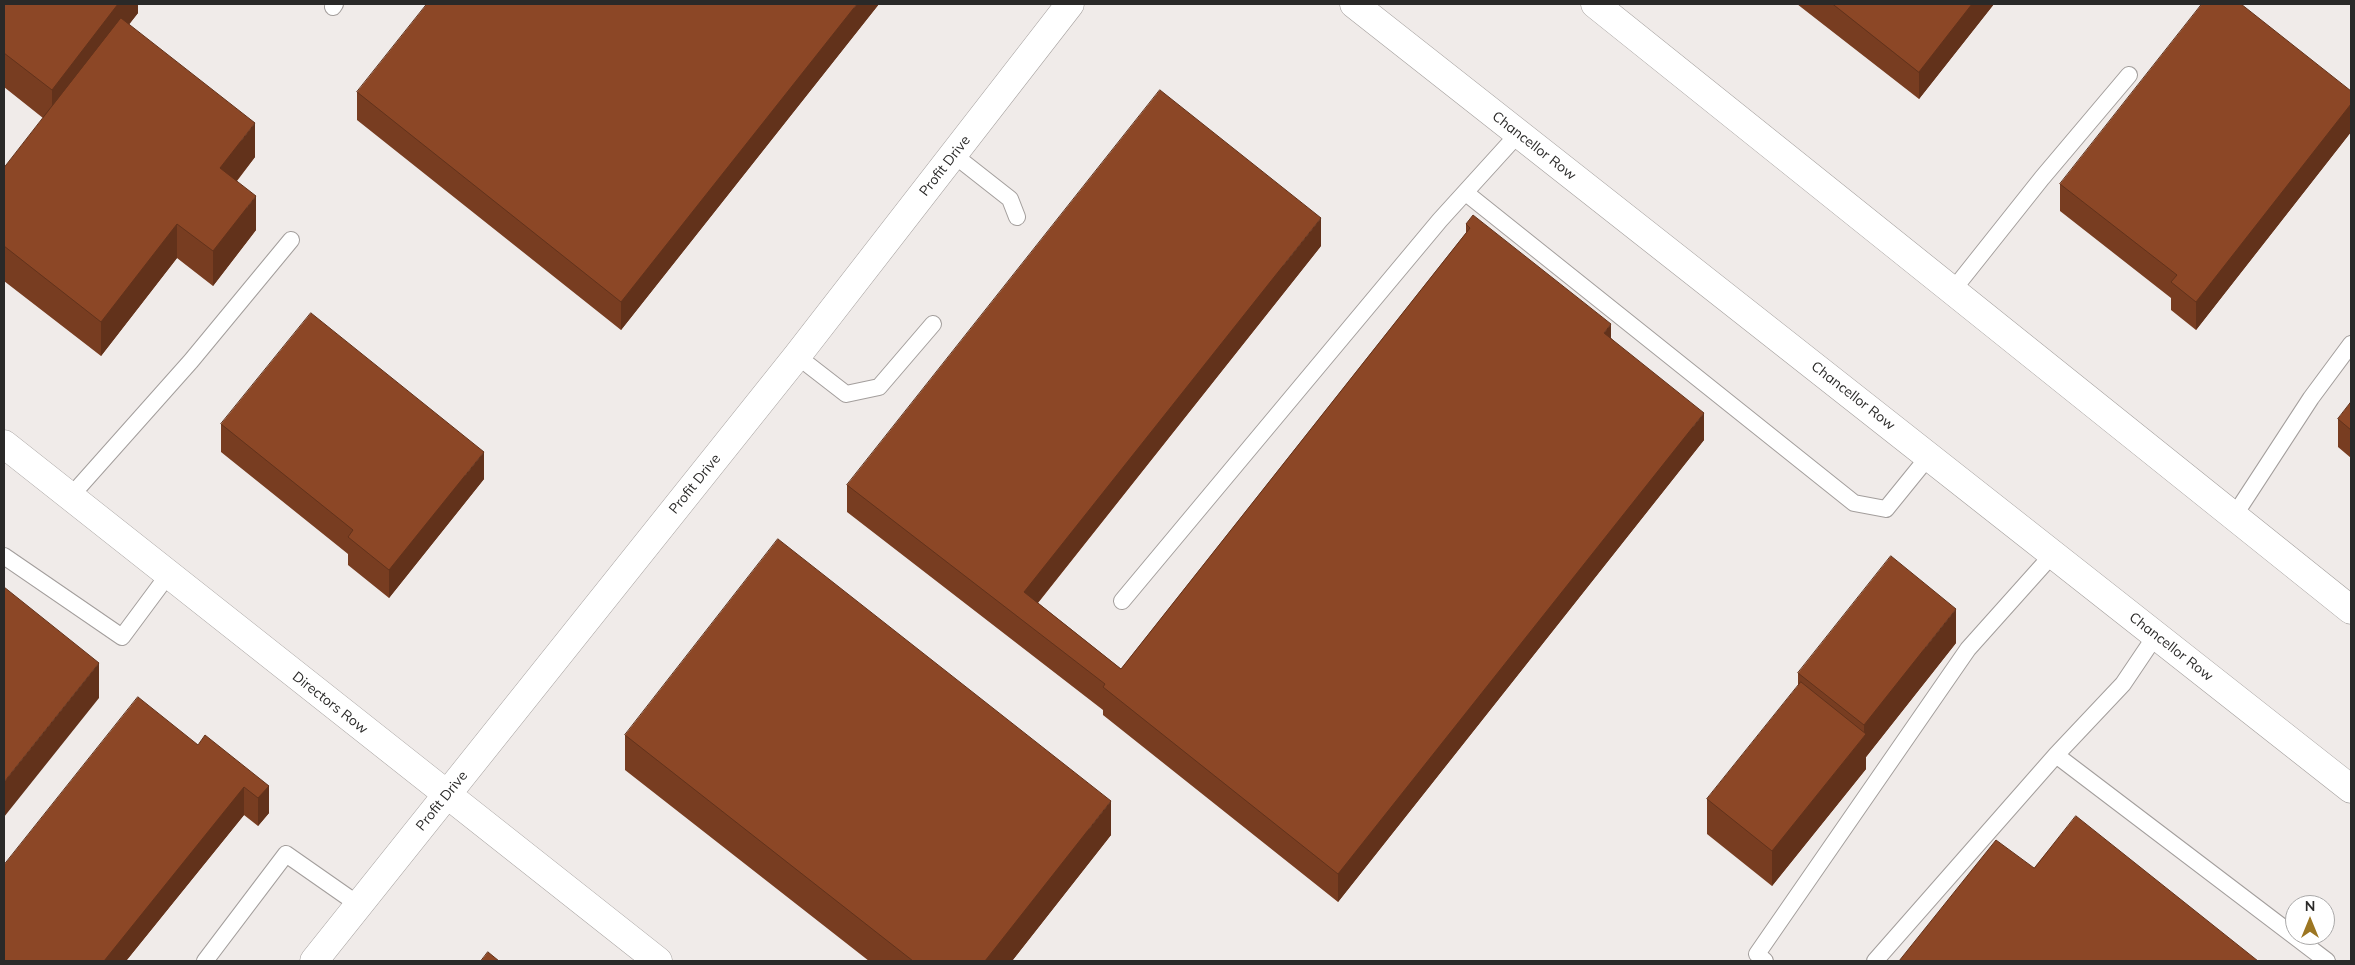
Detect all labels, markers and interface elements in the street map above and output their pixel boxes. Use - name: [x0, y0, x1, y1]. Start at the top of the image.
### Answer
- street label: Chancellor Row: [1489, 108, 1579, 184]
- street label: Profit Drive: [916, 132, 974, 200]
- street label: Chancellor Row: [1808, 358, 1898, 434]
- street label: Profit Drive: [666, 451, 724, 517]
- street label: Chancellor Row: [2126, 609, 2216, 685]
- street label: Directors Row: [289, 668, 371, 738]
- street label: Profit Drive: [413, 768, 471, 834]
- north arrow: [2285, 895, 2335, 945]
- text: N: [2305, 897, 2315, 915]

